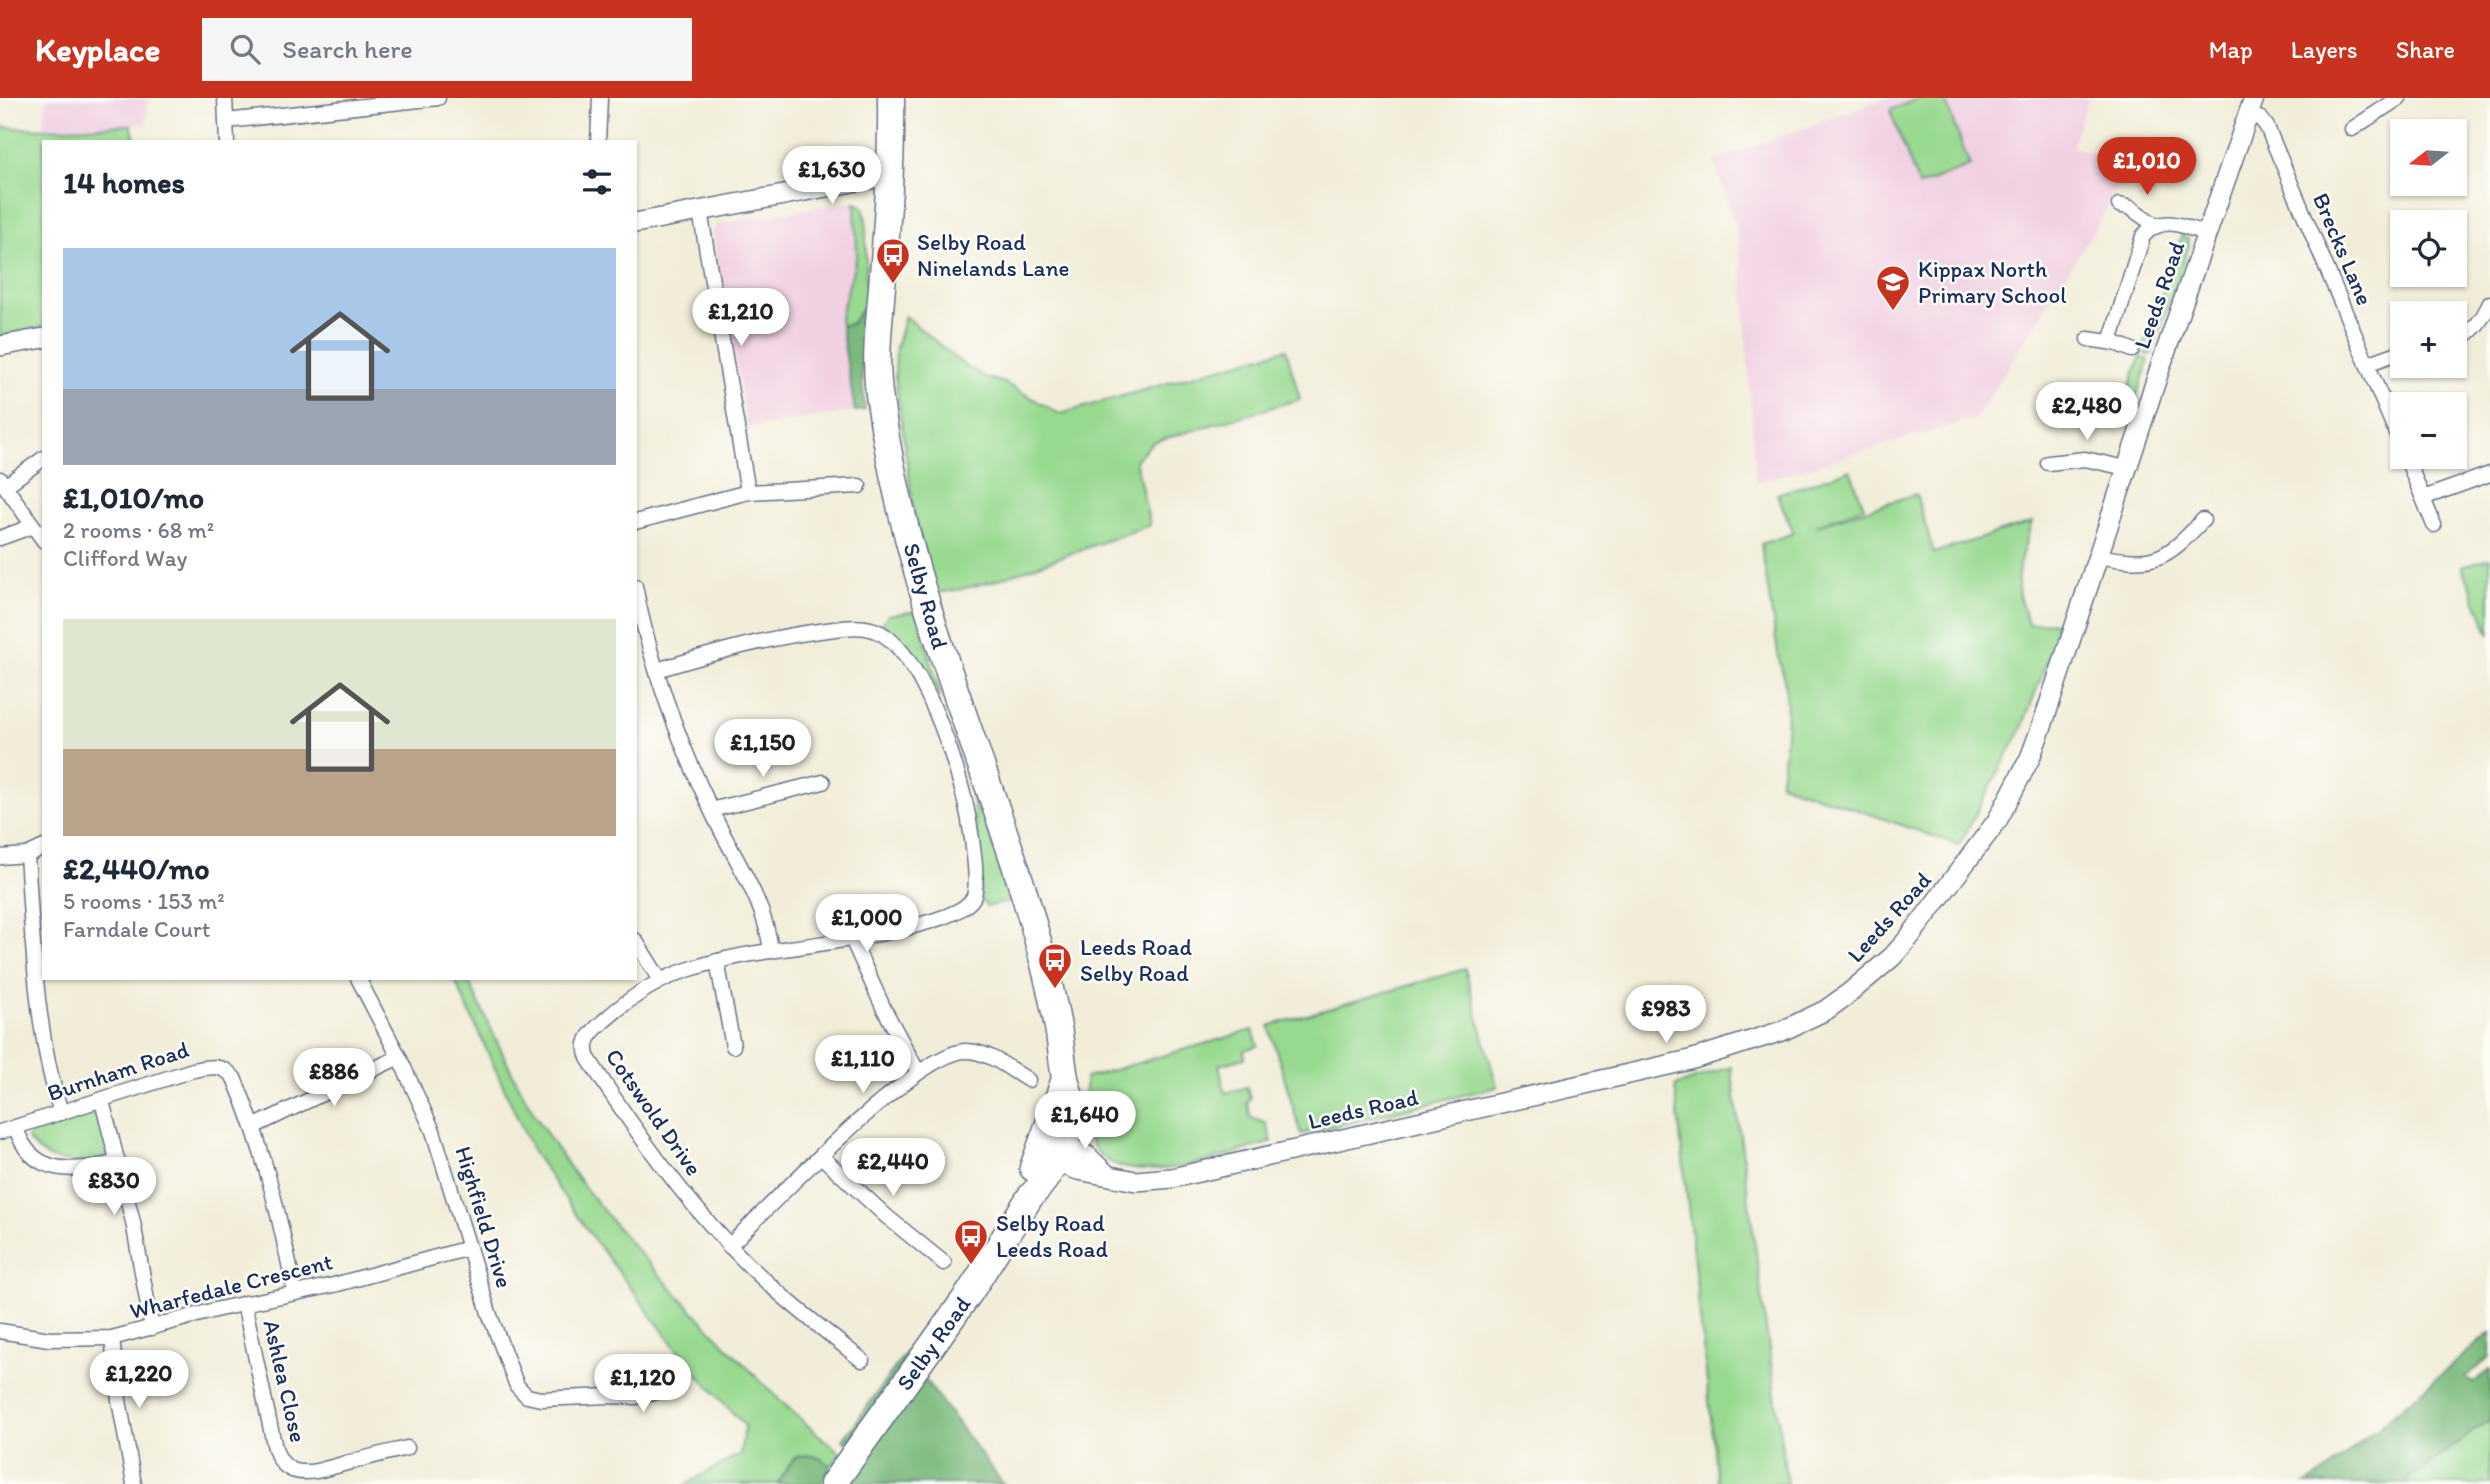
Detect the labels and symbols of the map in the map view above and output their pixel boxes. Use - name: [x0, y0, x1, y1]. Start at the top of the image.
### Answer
- north arrow: [2390, 119, 2468, 196]
- pin: £1,010: [2090, 138, 2204, 197]
- pin: £1,630: [775, 146, 889, 206]
- street label: Brecks Lane: [2307, 189, 2379, 309]
- place label: Selby Road Ninelands Lane: [917, 228, 1070, 282]
- bus stop icon: Selby Road Ninelands Lane: [874, 236, 912, 285]
- street label: Leeds Road: [2128, 237, 2191, 353]
- place label: Kippax North Primary School: [1918, 255, 2067, 309]
- school or university icon: Kippax North Primary School: [1874, 263, 1912, 312]
- pin: £1,210: [684, 288, 798, 348]
- pin: £2,480: [2030, 382, 2144, 442]
- street label: Selby Road: [898, 540, 955, 653]
- pin: £1,150: [706, 720, 820, 779]
- street label: Leeds Road: [1841, 866, 1937, 968]
- pin: £1,000: [810, 894, 924, 954]
- place label: Leeds Road Selby Road: [1080, 933, 1193, 987]
- bus stop icon: Leeds Road Selby Road: [1036, 941, 1074, 990]
- pin: £983: [1625, 986, 1707, 1045]
- street label: Burnham Road: [44, 1035, 192, 1107]
- pin: £1,110: [806, 1035, 920, 1095]
- street label: Cotswold Drive: [600, 1043, 708, 1181]
- pin: £886: [293, 1048, 375, 1108]
- street label: Leeds Road: [1305, 1083, 1421, 1135]
- pin: £1,640: [1028, 1091, 1142, 1151]
- pin: £2,440: [836, 1138, 950, 1198]
- street label: Highfield Drive: [449, 1143, 519, 1291]
- pin: £830: [73, 1158, 155, 1217]
- place label: Selby Road Leeds Road: [996, 1209, 1109, 1263]
- bus stop icon: Selby Road Leeds Road: [952, 1217, 990, 1266]
- street label: Wharfedale Crescent: [127, 1247, 335, 1325]
- street label: Selby Road: [890, 1290, 977, 1396]
- street label: Ashlea Close: [257, 1317, 313, 1445]
- pin: £1,220: [82, 1350, 196, 1410]
- pin: £1,120: [586, 1354, 700, 1414]

